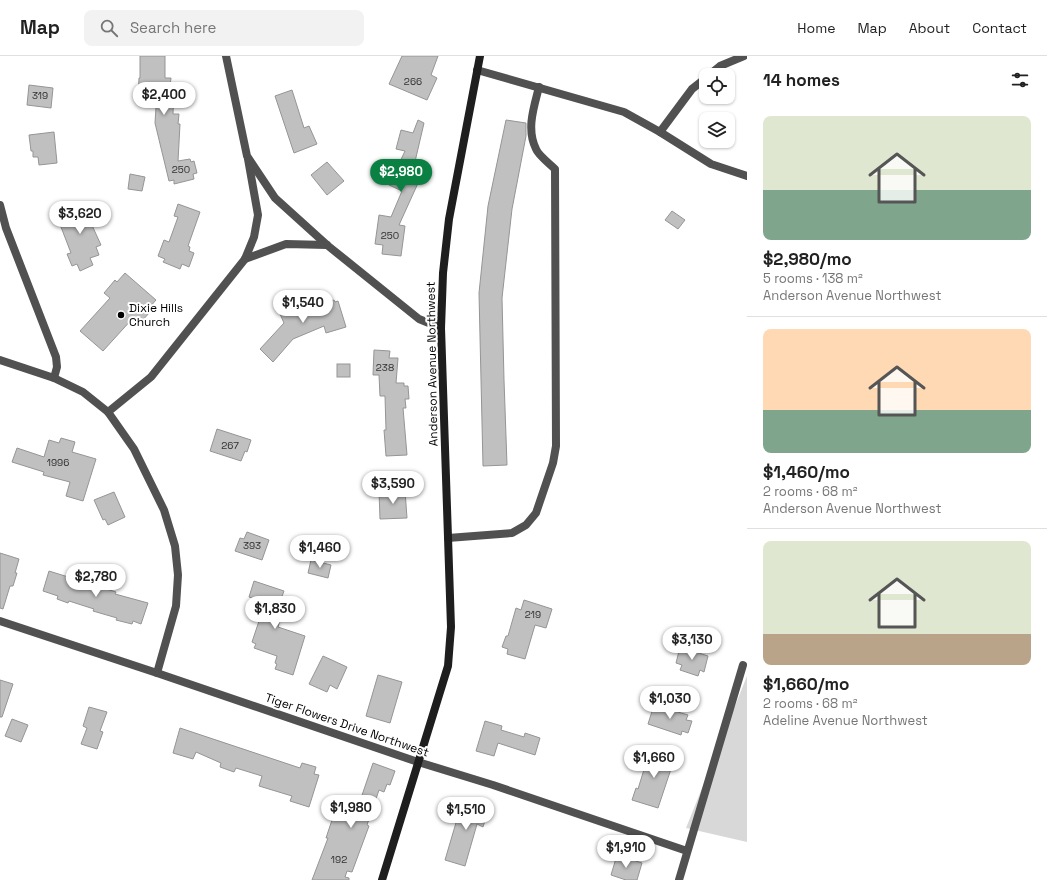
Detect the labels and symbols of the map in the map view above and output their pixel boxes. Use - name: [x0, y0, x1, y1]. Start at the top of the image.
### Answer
- house number: 266: [404, 75, 422, 88]
- pin: $2,400: [131, 82, 197, 116]
- house number: 319: [32, 89, 48, 102]
- pin: $2,980: [368, 159, 434, 193]
- house number: 250: [172, 163, 190, 176]
- pin: $3,620: [47, 201, 113, 235]
- house number: 250: [381, 229, 399, 242]
- street label: Anderson Avenue Northwest: [423, 282, 441, 446]
- pin: $1,540: [270, 290, 336, 324]
- place label: Dixie Hills Church: [129, 300, 183, 330]
- marker: Dixie Hills Church: [116, 310, 126, 320]
- house number: 238: [376, 361, 394, 374]
- house number: 267: [221, 439, 239, 452]
- house number: 1996: [47, 456, 69, 469]
- pin: $3,590: [360, 471, 426, 505]
- pin: $1,460: [287, 535, 353, 569]
- house number: 393: [243, 539, 261, 552]
- pin: $2,780: [63, 564, 129, 598]
- pin: $1,830: [242, 596, 308, 630]
- house number: 219: [525, 608, 541, 621]
- pin: $3,130: [659, 627, 725, 661]
- pin: $1,030: [637, 686, 703, 720]
- street label: Tiger Flowers Drive Northwest: [263, 689, 431, 761]
- pin: $1,660: [621, 745, 687, 779]
- pin: $1,980: [318, 795, 384, 829]
- pin: $1,510: [433, 797, 499, 831]
- pin: $1,910: [593, 835, 659, 869]
- house number: 192: [331, 853, 347, 866]

